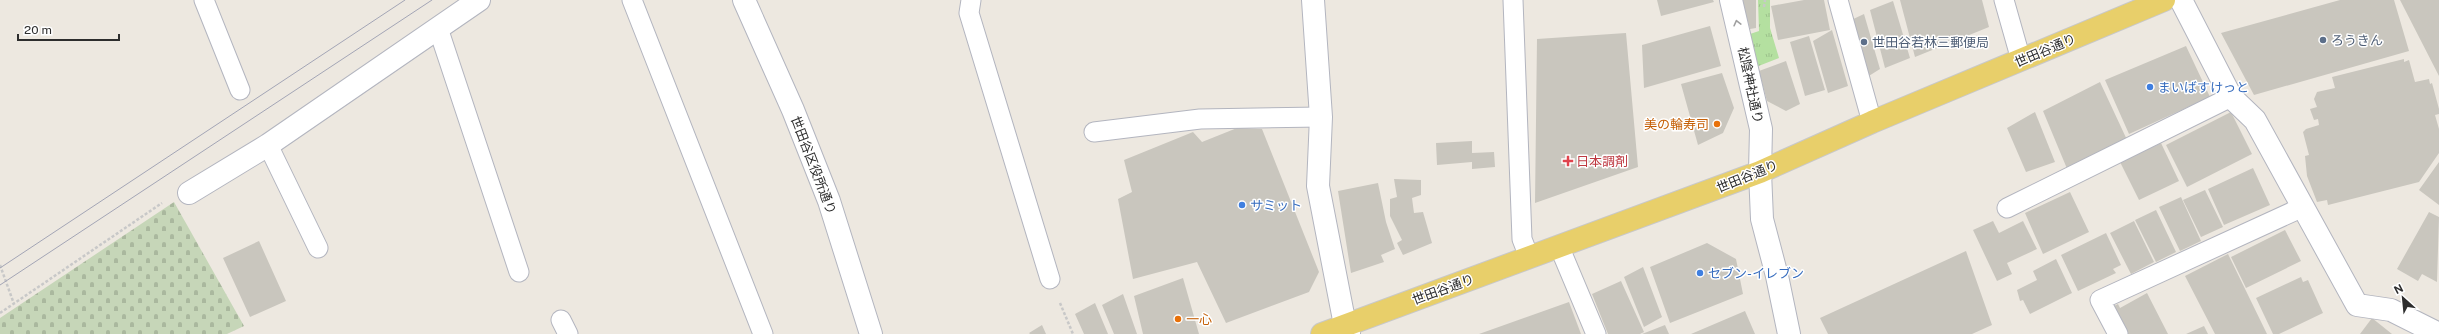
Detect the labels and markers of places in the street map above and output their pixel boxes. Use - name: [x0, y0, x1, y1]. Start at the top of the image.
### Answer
- place label: ろうきん: [2331, 33, 2383, 48]
- place label: 世田谷若林三郵便局: [1872, 35, 1989, 50]
- marker: ろうきん: [2318, 35, 2328, 45]
- marker: 世田谷若林三郵便局: [1859, 37, 1869, 47]
- place label: まいばすけっと: [2158, 80, 2249, 95]
- marker: まいばすけっと: [2145, 82, 2155, 92]
- place label: 美の輪寿司: [1644, 117, 1709, 132]
- marker: 美の輪寿司: [1712, 119, 1722, 129]
- place label: 日本調剤: [1576, 154, 1628, 169]
- marker: 日本調剤: [1563, 156, 1573, 166]
- place label: サミット: [1250, 198, 1302, 213]
- marker: サミット: [1237, 200, 1247, 210]
- place label: セブン-イレブン: [1708, 266, 1804, 281]
- marker: セブン-イレブン: [1695, 268, 1705, 278]
- place label: 一心: [1186, 312, 1212, 327]
- marker: 一心: [1173, 314, 1183, 324]

